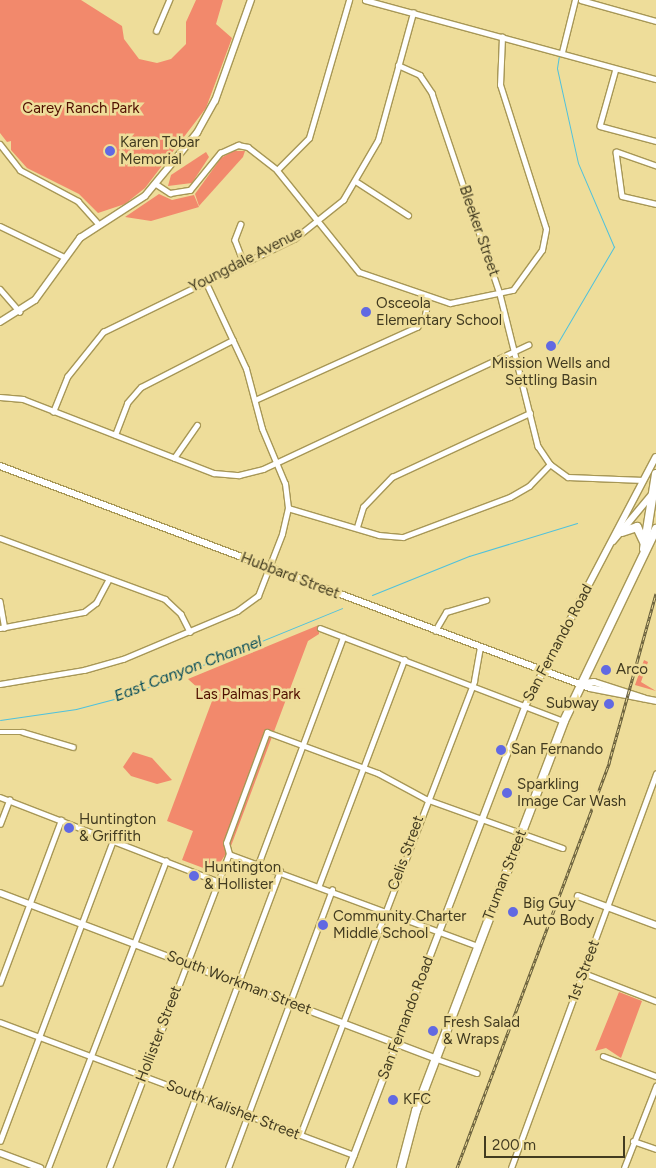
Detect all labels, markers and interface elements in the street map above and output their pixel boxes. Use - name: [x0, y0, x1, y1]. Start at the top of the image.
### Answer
- park label: Carey Ranch Park: [22, 100, 140, 118]
- place label: Karen Tobar Memorial: [120, 133, 200, 168]
- marker: Karen Tobar Memorial: [104, 145, 116, 157]
- street label: Bleeker Street: [455, 183, 503, 279]
- street label: Youngdale Avenue: [186, 224, 306, 296]
- place label: Osceola Elementary School: [376, 294, 502, 329]
- marker: Osceola Elementary School: [360, 306, 372, 318]
- marker: Mission Wells and Settling Basin: [545, 340, 557, 352]
- place label: Mission Wells and Settling Basin: [492, 354, 610, 389]
- street label: Hubbard Street: [238, 549, 342, 603]
- street label: San Fernando Road: [519, 581, 597, 705]
- water label: East Canyon Channel: [111, 632, 265, 706]
- place label: Arco: [616, 661, 648, 679]
- marker: Arco: [600, 664, 612, 676]
- park label: Las Palmas Park: [195, 686, 301, 704]
- place label: Subway: [546, 695, 599, 713]
- marker: Subway: [603, 698, 615, 710]
- place label: San Fernando: [511, 741, 603, 759]
- marker: San Fernando: [495, 744, 507, 756]
- place label: Sparkling Image Car Wash: [517, 775, 626, 810]
- marker: Sparkling Image Car Wash: [501, 787, 513, 799]
- place label: Huntington & Griffith: [79, 810, 156, 845]
- street label: Celis Street: [384, 813, 428, 893]
- marker: Huntington & Griffith: [63, 822, 75, 834]
- street label: Truman Street: [479, 827, 531, 923]
- place label: Huntington & Hollister: [204, 858, 281, 893]
- marker: Huntington & Hollister: [188, 870, 200, 882]
- place label: Big Guy Auto Body: [523, 894, 594, 929]
- marker: Big Guy Auto Body: [507, 906, 519, 918]
- place label: Community Charter Middle School: [333, 907, 466, 942]
- marker: Community Charter Middle School: [317, 919, 329, 931]
- street label: 1st Street: [565, 938, 603, 1004]
- street label: South Workman Street: [164, 947, 314, 1019]
- street label: San Fernando Road: [374, 954, 438, 1082]
- street label: Hollister Street: [132, 983, 186, 1085]
- place label: Fresh Salad & Wraps: [443, 1013, 520, 1048]
- marker: Fresh Salad & Wraps: [427, 1025, 439, 1037]
- street label: South Kalisher Street: [164, 1076, 302, 1144]
- place label: KFC: [403, 1091, 431, 1109]
- marker: KFC: [387, 1094, 399, 1106]
- scale bar: [486, 1126, 627, 1158]
- text: 200 m: [492, 1136, 536, 1154]

